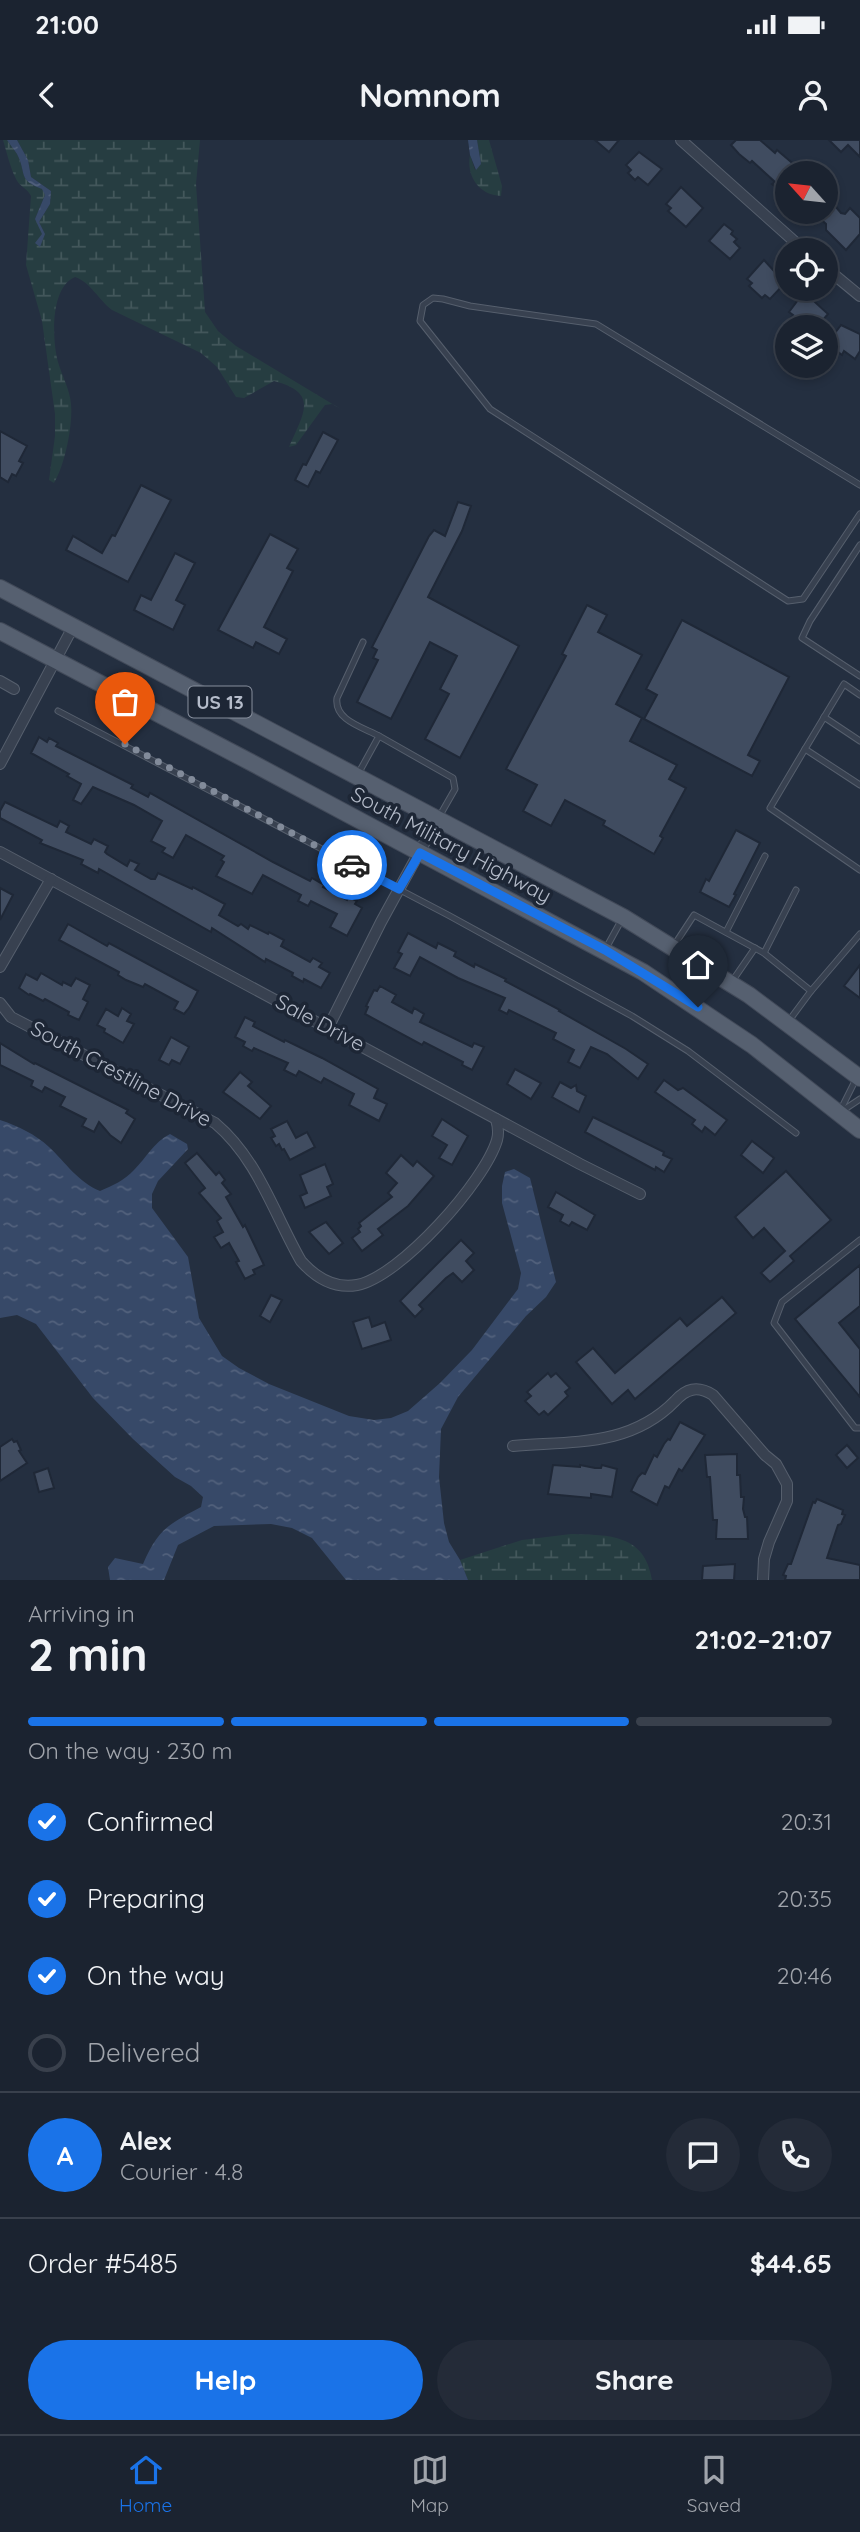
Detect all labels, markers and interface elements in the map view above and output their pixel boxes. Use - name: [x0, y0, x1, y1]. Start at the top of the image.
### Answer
- text: 21:00: [35, 8, 99, 41]
- text: Nomnom: [359, 75, 501, 115]
- icon: back: [28, 76, 66, 114]
- icon: person: [794, 76, 832, 114]
- north arrow: [775, 161, 838, 224]
- map controls: [775, 161, 838, 378]
- button: locate: [775, 238, 838, 301]
- button: layers: [775, 315, 838, 378]
- pin: [95, 672, 155, 744]
- icon: bag: [106, 683, 144, 721]
- road number: US 13: [188, 687, 252, 718]
- street label: South Military Highway: [347, 780, 556, 908]
- courier: [317, 830, 387, 900]
- icon: car: [333, 846, 371, 884]
- pin: [668, 935, 728, 1007]
- icon: home: [679, 946, 717, 984]
- street label: Sale Drive: [271, 988, 370, 1056]
- street label: South Crestline Drive: [27, 1014, 216, 1132]
- text: Arriving in: [28, 1599, 135, 1628]
- text: 21:02–21:07: [695, 1623, 832, 1656]
- text: 2 min: [28, 1625, 148, 1683]
- text: On the way · 230 m: [28, 1736, 233, 1765]
- icon: check: [28, 1803, 66, 1841]
- text: Confirmed: [87, 1805, 214, 1838]
- text: 20:31: [781, 1807, 832, 1836]
- icon: check: [28, 1880, 66, 1918]
- text: Preparing: [87, 1882, 205, 1915]
- text: 20:35: [777, 1884, 832, 1913]
- icon: check: [28, 1957, 66, 1995]
- text: On the way: [87, 1959, 225, 1992]
- text: 20:46: [777, 1961, 832, 1990]
- text: Delivered: [87, 2036, 200, 2069]
- button: chat: [666, 2118, 740, 2192]
- button: phone: [758, 2118, 832, 2192]
- text: Alex: [120, 2124, 171, 2157]
- text: A: [57, 2139, 73, 2172]
- text: Courier · 4.8: [120, 2157, 243, 2186]
- text: Order #5485: [28, 2247, 178, 2280]
- text: $44.65: [750, 2247, 832, 2280]
- button: Help: [28, 2340, 423, 2420]
- button: Share: [437, 2340, 832, 2420]
- tab: Home: [119, 2451, 172, 2517]
- tab: Map: [410, 2451, 449, 2517]
- tab: Saved: [687, 2451, 741, 2517]

